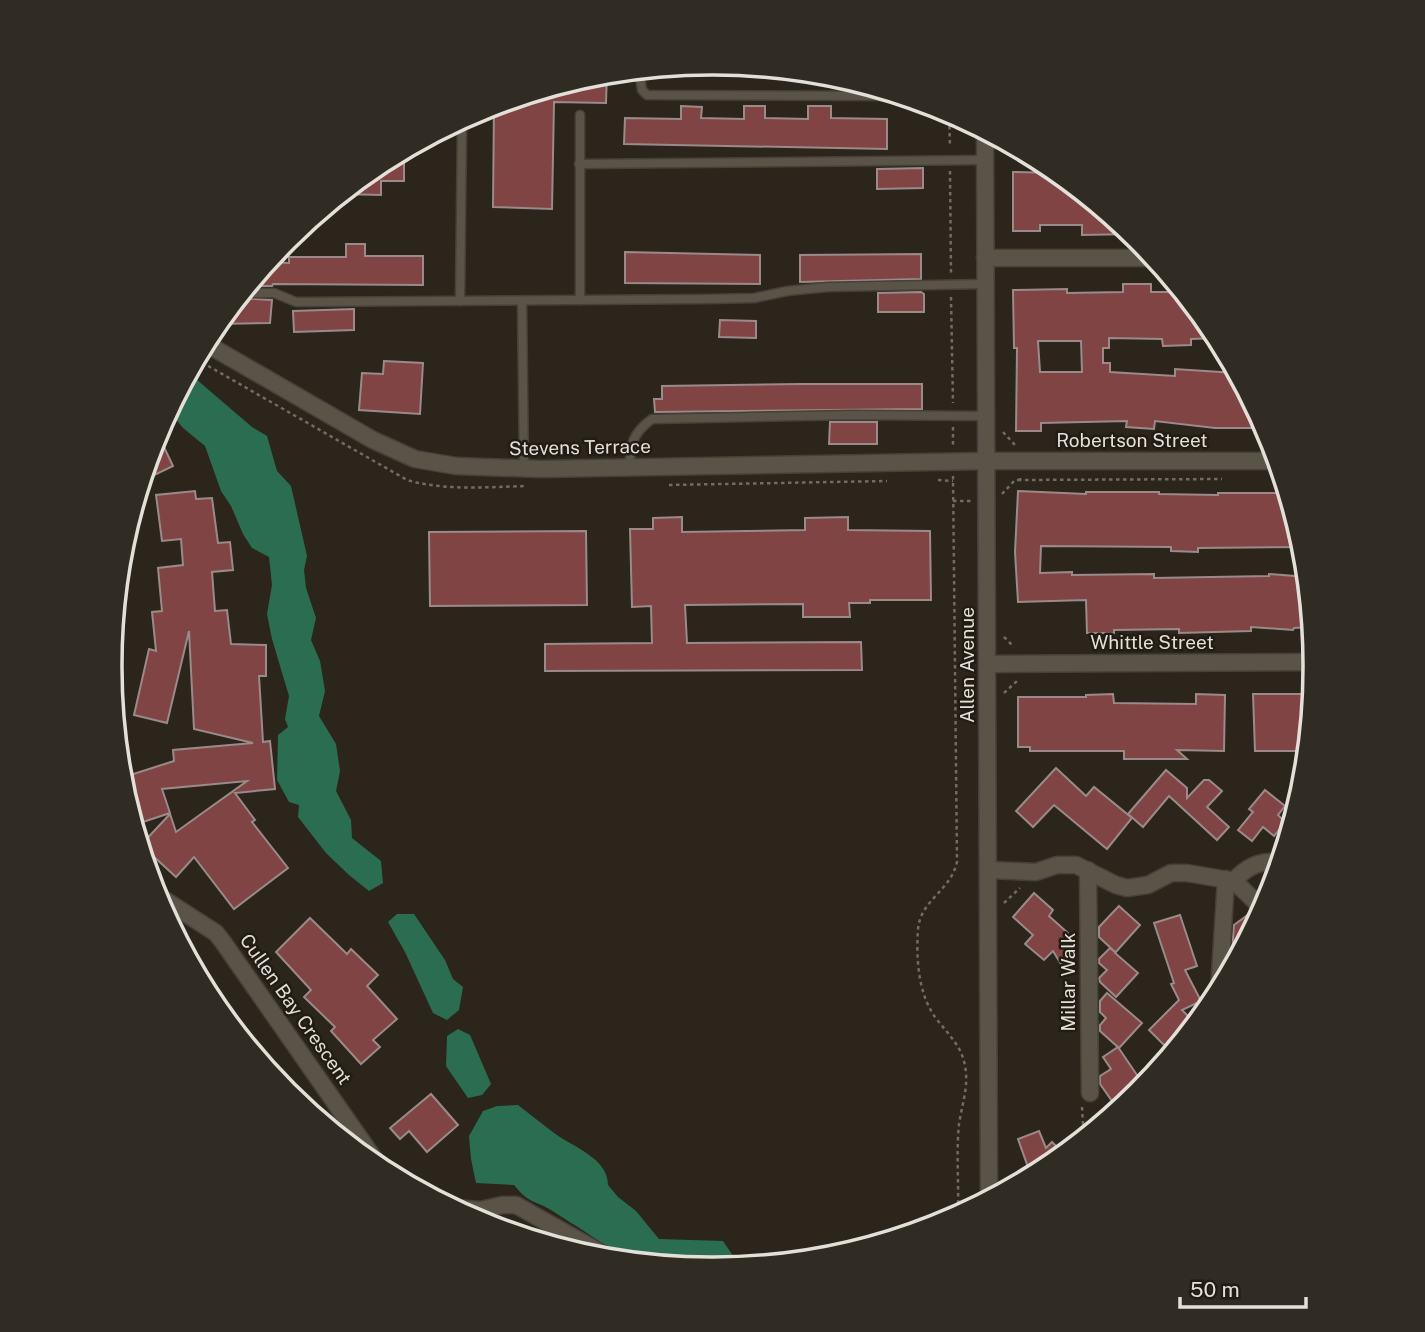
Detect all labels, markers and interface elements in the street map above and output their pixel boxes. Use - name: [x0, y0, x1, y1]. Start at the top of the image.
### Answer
- street label: Robertson Street: [1056, 429, 1208, 451]
- street label: Stevens Terrace: [509, 435, 651, 459]
- street label: Allen Avenue: [956, 607, 978, 723]
- street label: Whittle Street: [1090, 631, 1214, 653]
- street label: Cullen Bay Crescent: [236, 930, 356, 1088]
- street label: Millar Walk: [1057, 932, 1079, 1032]
- scale bar: [1180, 1266, 1306, 1310]
- text: 50 m: [1190, 1277, 1240, 1302]

